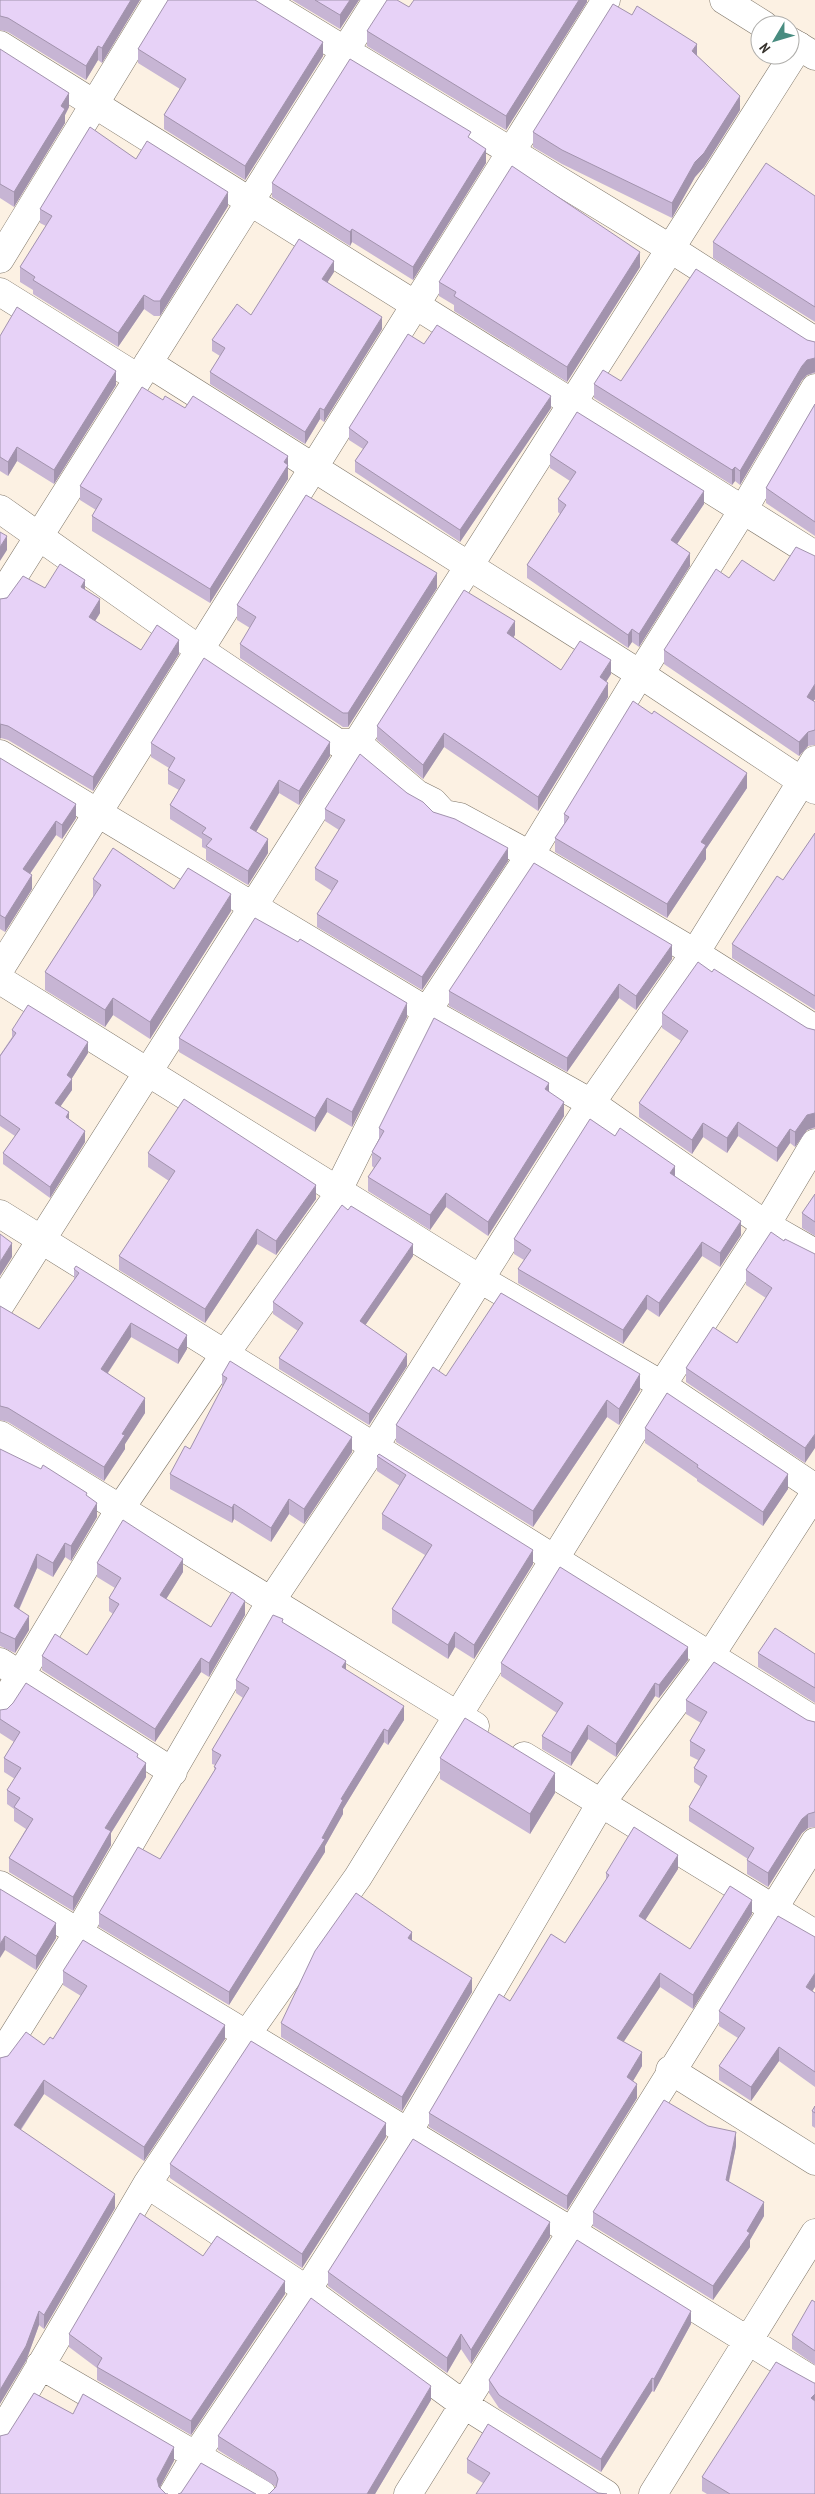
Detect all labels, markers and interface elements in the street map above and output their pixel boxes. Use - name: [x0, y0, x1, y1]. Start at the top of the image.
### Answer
- north arrow: [750, 15, 800, 65]
- text: N: [755, 39, 774, 57]

